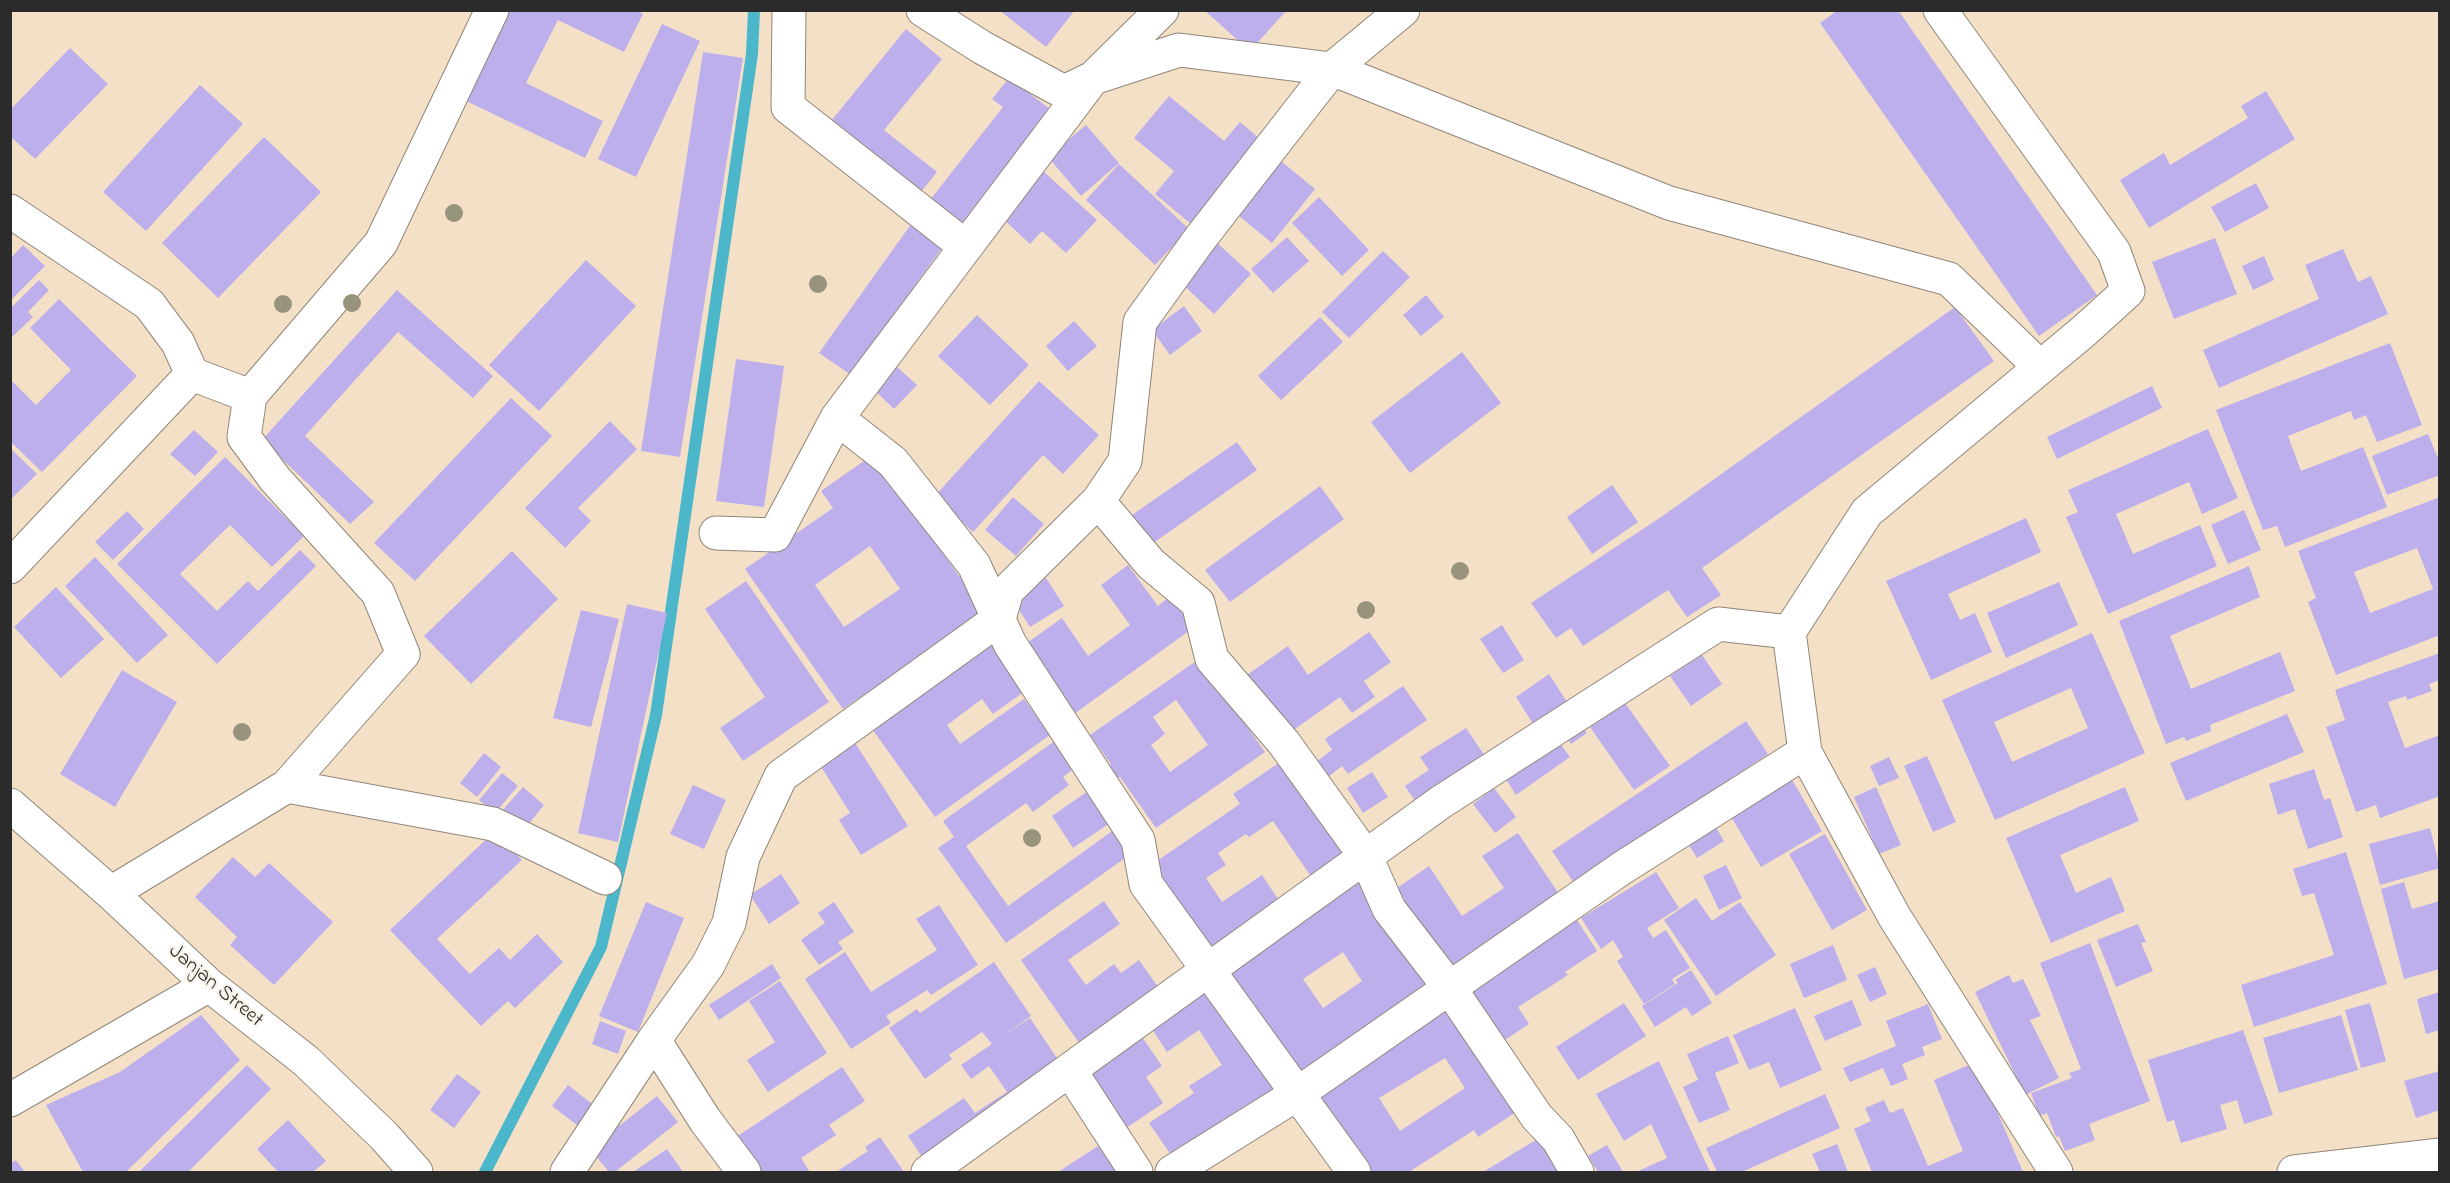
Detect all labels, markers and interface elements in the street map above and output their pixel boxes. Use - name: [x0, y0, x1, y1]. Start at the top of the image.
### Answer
- street label: Janjan Street: [162, 940, 268, 1034]

